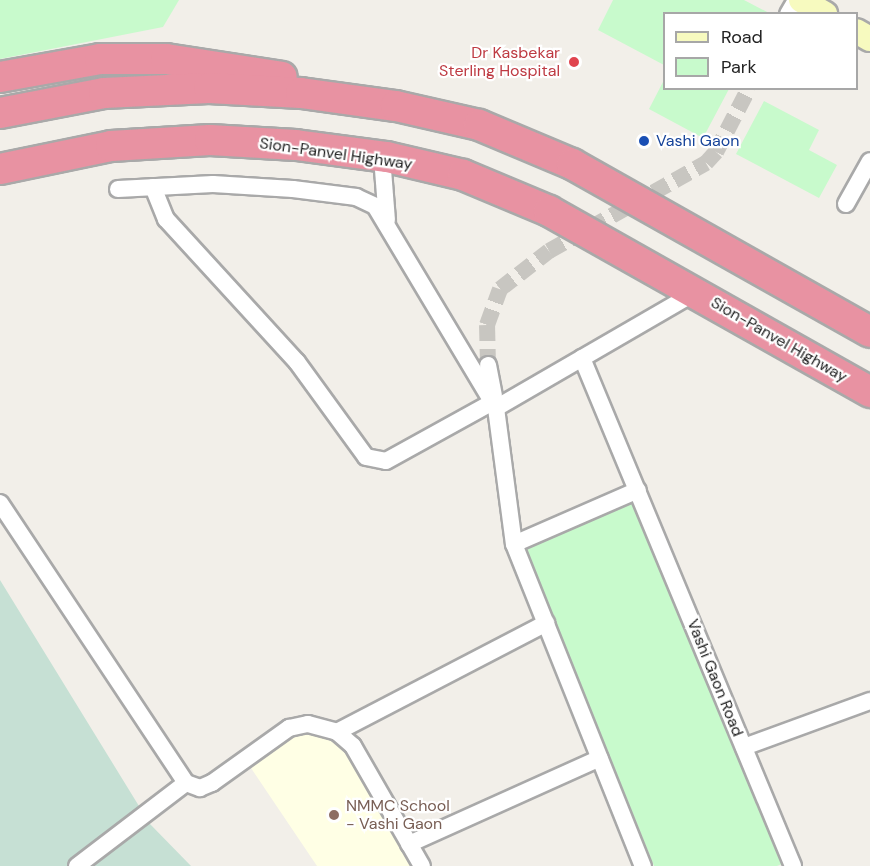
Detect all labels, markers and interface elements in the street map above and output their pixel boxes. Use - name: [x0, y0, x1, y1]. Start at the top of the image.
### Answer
- legend: [663, 12, 858, 90]
- text: Road: [721, 25, 763, 49]
- place label: Dr Kasbekar Sterling Hospital: [439, 43, 560, 81]
- marker: Dr Kasbekar Sterling Hospital: [565, 53, 583, 71]
- text: Park: [721, 55, 757, 79]
- place label: Vashi Gaon: [656, 131, 739, 151]
- street label: Sion-Panvel Highway: [258, 134, 414, 174]
- marker: Vashi Gaon: [637, 134, 651, 148]
- street label: Sion-Panvel Highway: [707, 293, 851, 387]
- street label: Vashi Gaon Road: [683, 617, 747, 739]
- place label: NMMC School - Vashi Gaon: [346, 796, 450, 834]
- marker: NMMC School - Vashi Gaon: [327, 808, 341, 822]

